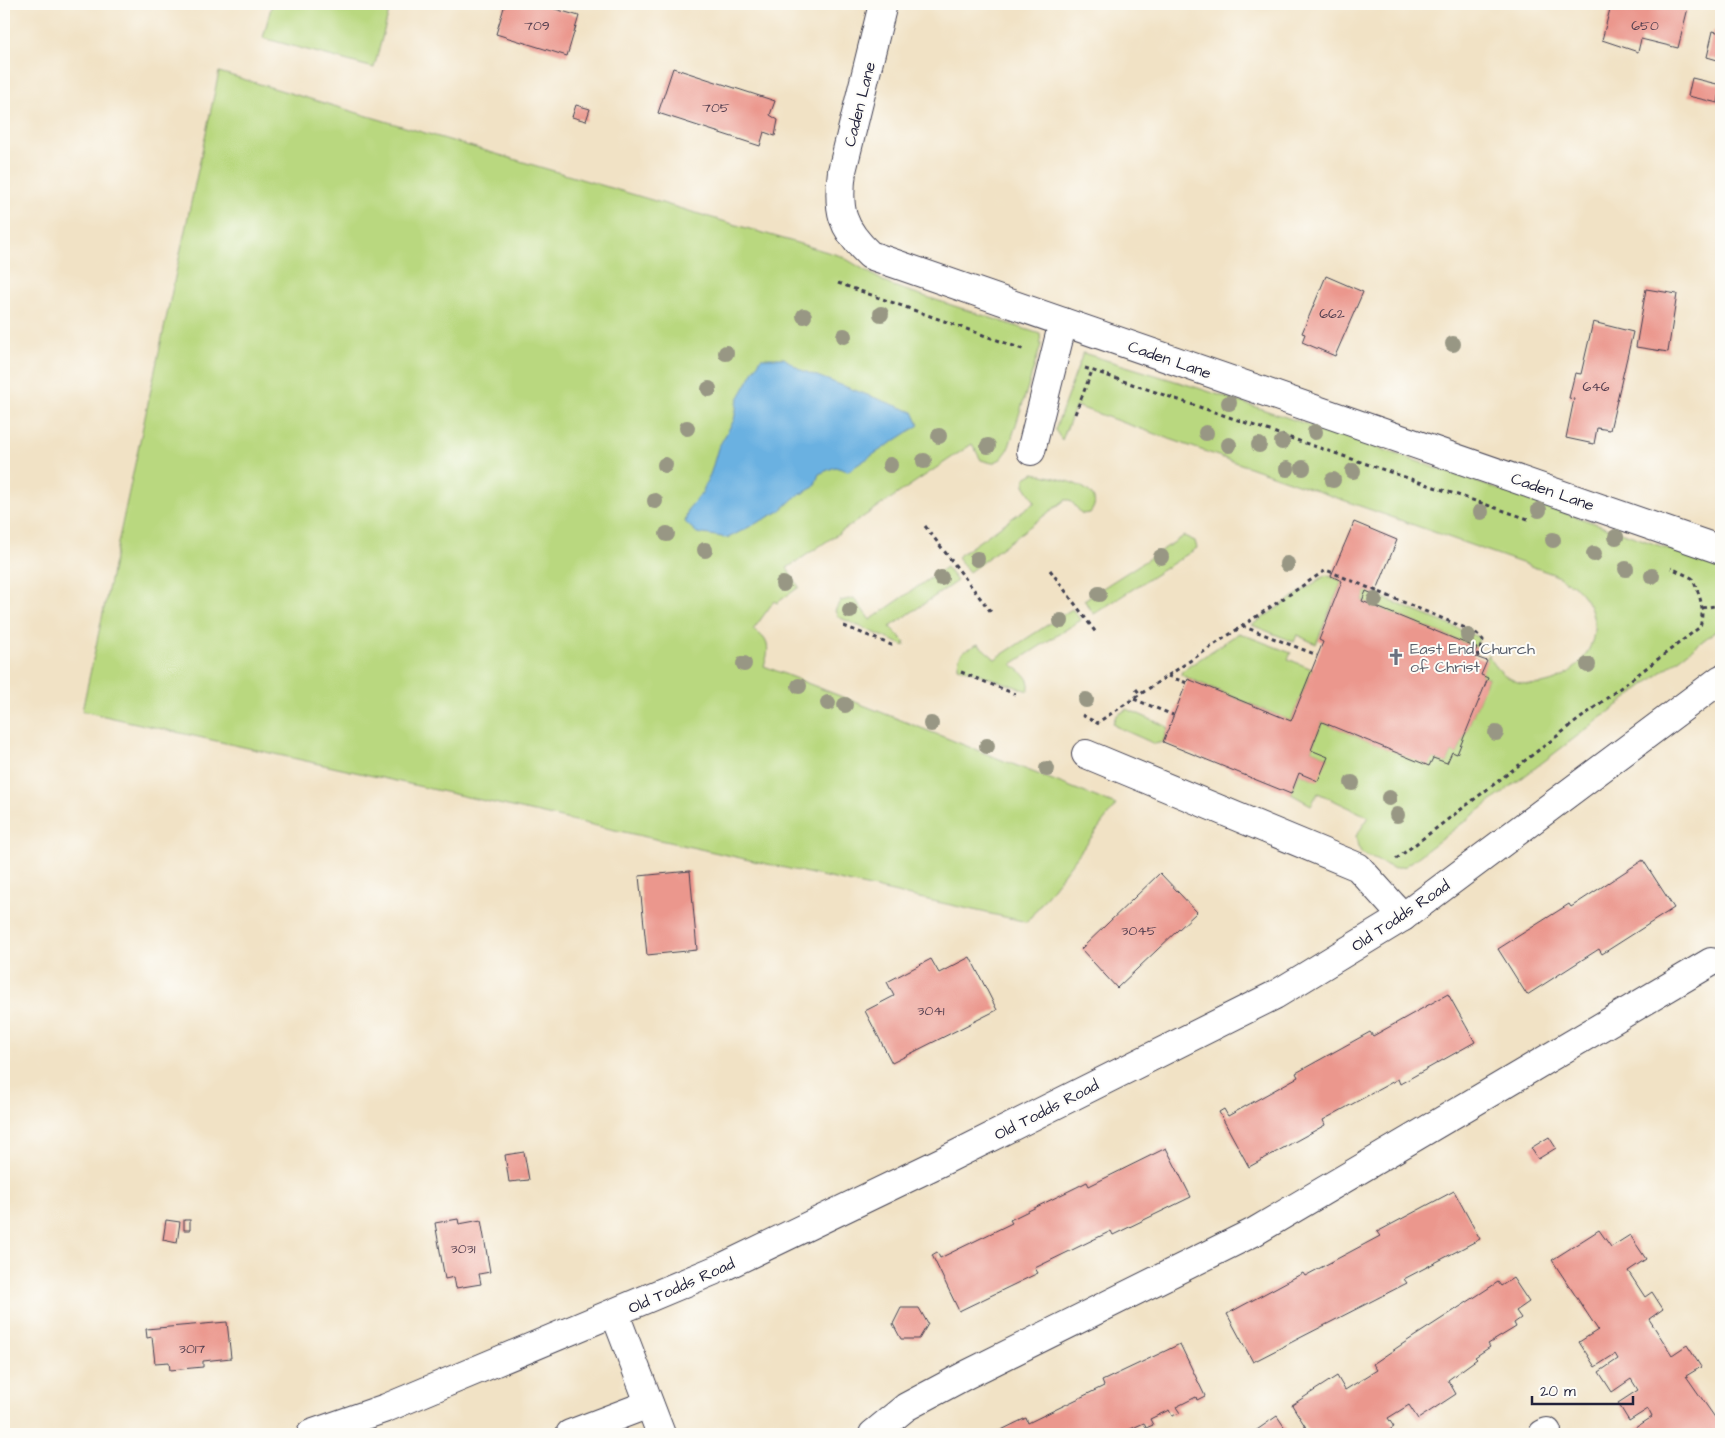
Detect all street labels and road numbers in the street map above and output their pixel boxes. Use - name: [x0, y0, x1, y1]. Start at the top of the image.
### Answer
- street label: Caden Lane: [839, 59, 881, 149]
- street label: Caden Lane: [1125, 335, 1215, 385]
- street label: Caden Lane: [1508, 467, 1598, 517]
- street label: Old Todds Road: [1347, 875, 1454, 957]
- street label: Old Todds Road: [990, 1074, 1102, 1146]
- street label: Old Todds Road: [625, 1253, 738, 1319]

